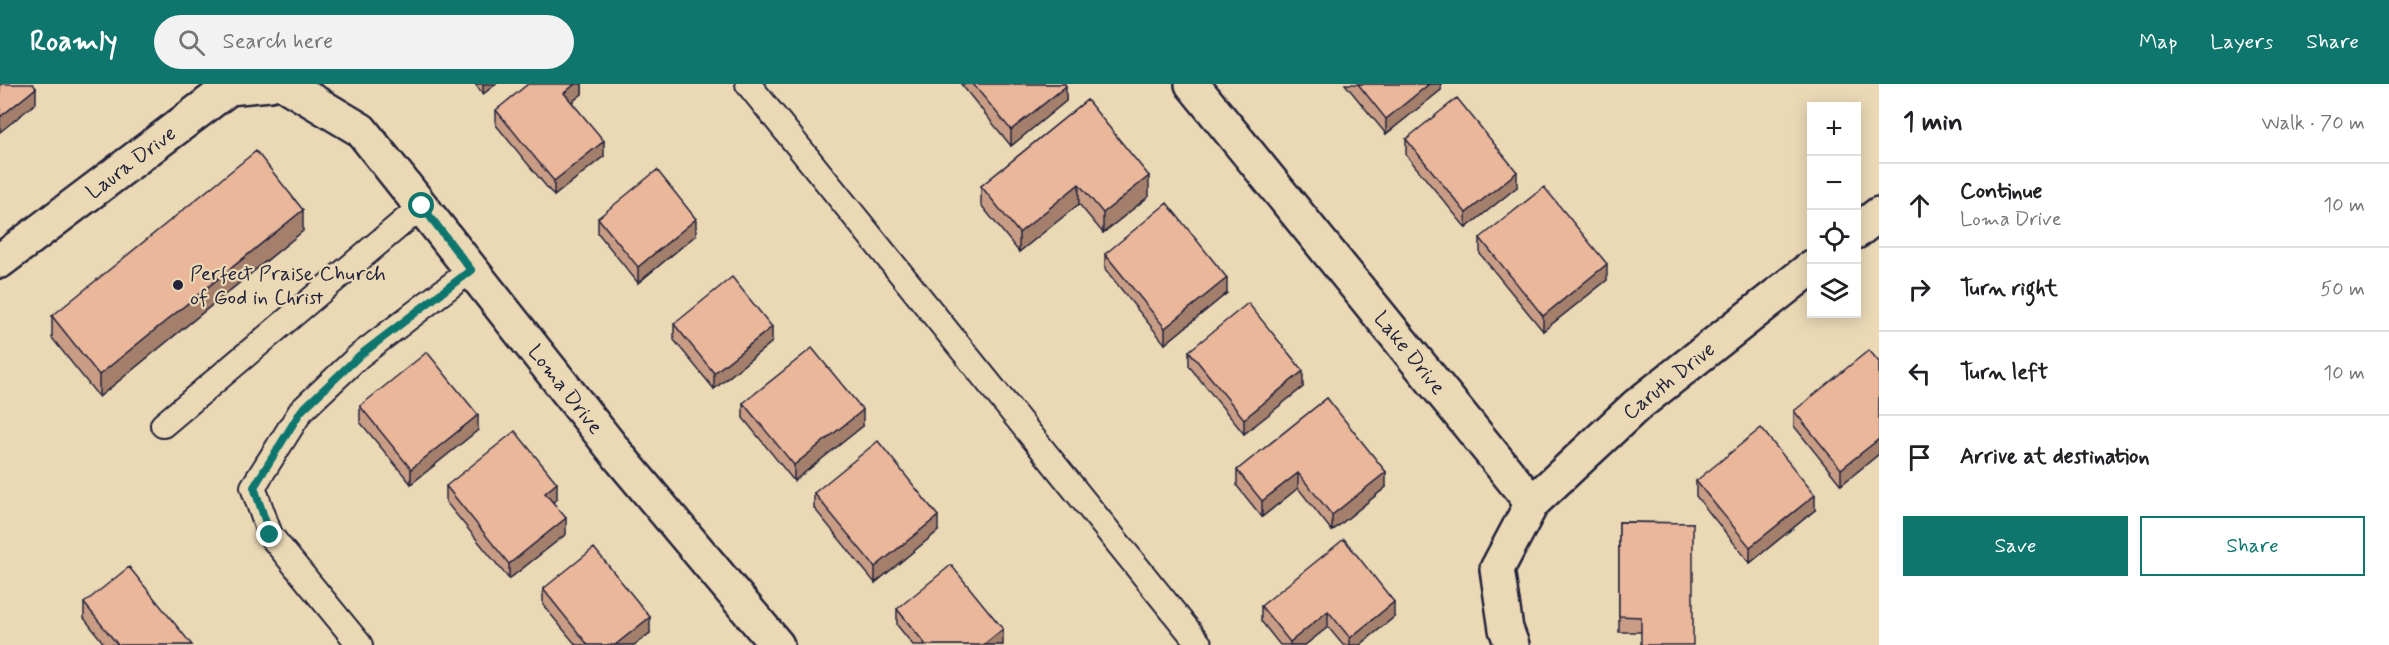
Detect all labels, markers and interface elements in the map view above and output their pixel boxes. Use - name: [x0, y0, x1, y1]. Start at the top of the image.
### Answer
- search box: [154, 15, 574, 69]
- text: Roamly: [30, 24, 118, 61]
- icon: search: [175, 26, 208, 59]
- text: Search here: [223, 28, 333, 56]
- text: Map: [2139, 28, 2177, 56]
- text: Layers: [2210, 28, 2273, 56]
- text: Share: [2306, 28, 2359, 56]
- map controls: [1807, 102, 1861, 318]
- button: +: [1807, 102, 1861, 156]
- text: 1 min: [1903, 106, 1963, 140]
- text: Walk · 70 m: [2262, 110, 2365, 137]
- street label: Laura Drive: [81, 120, 182, 206]
- button: −: [1807, 156, 1861, 210]
- text: Continue: [1960, 178, 2042, 206]
- icon: ahead: [1903, 189, 1936, 222]
- route start: [408, 192, 434, 218]
- text: 10 m: [2323, 192, 2365, 219]
- text: Loma Drive: [1960, 206, 2062, 233]
- button: locate: [1807, 210, 1861, 264]
- place label: Perfect Praise Church of God in Christ: [190, 260, 386, 312]
- button: layers: [1807, 264, 1861, 318]
- icon: right: [1903, 273, 1936, 306]
- text: Turn right: [1960, 275, 2058, 303]
- text: 50 m: [2320, 276, 2365, 303]
- marker: Perfect Praise Church of God in Christ: [171, 278, 185, 292]
- street label: Lake Drive: [1367, 306, 1452, 401]
- street label: Caruth Drive: [1617, 336, 1721, 427]
- street label: Loma Drive: [521, 339, 609, 440]
- icon: left: [1903, 357, 1936, 390]
- text: Turn left: [1960, 359, 2048, 387]
- text: 10 m: [2323, 360, 2365, 387]
- icon: arrive: [1903, 441, 1936, 474]
- text: Arrive at destination: [1960, 443, 2150, 471]
- button: Save: [1903, 516, 2128, 576]
- button: Share: [2140, 516, 2365, 576]
- route end: [256, 521, 282, 547]

